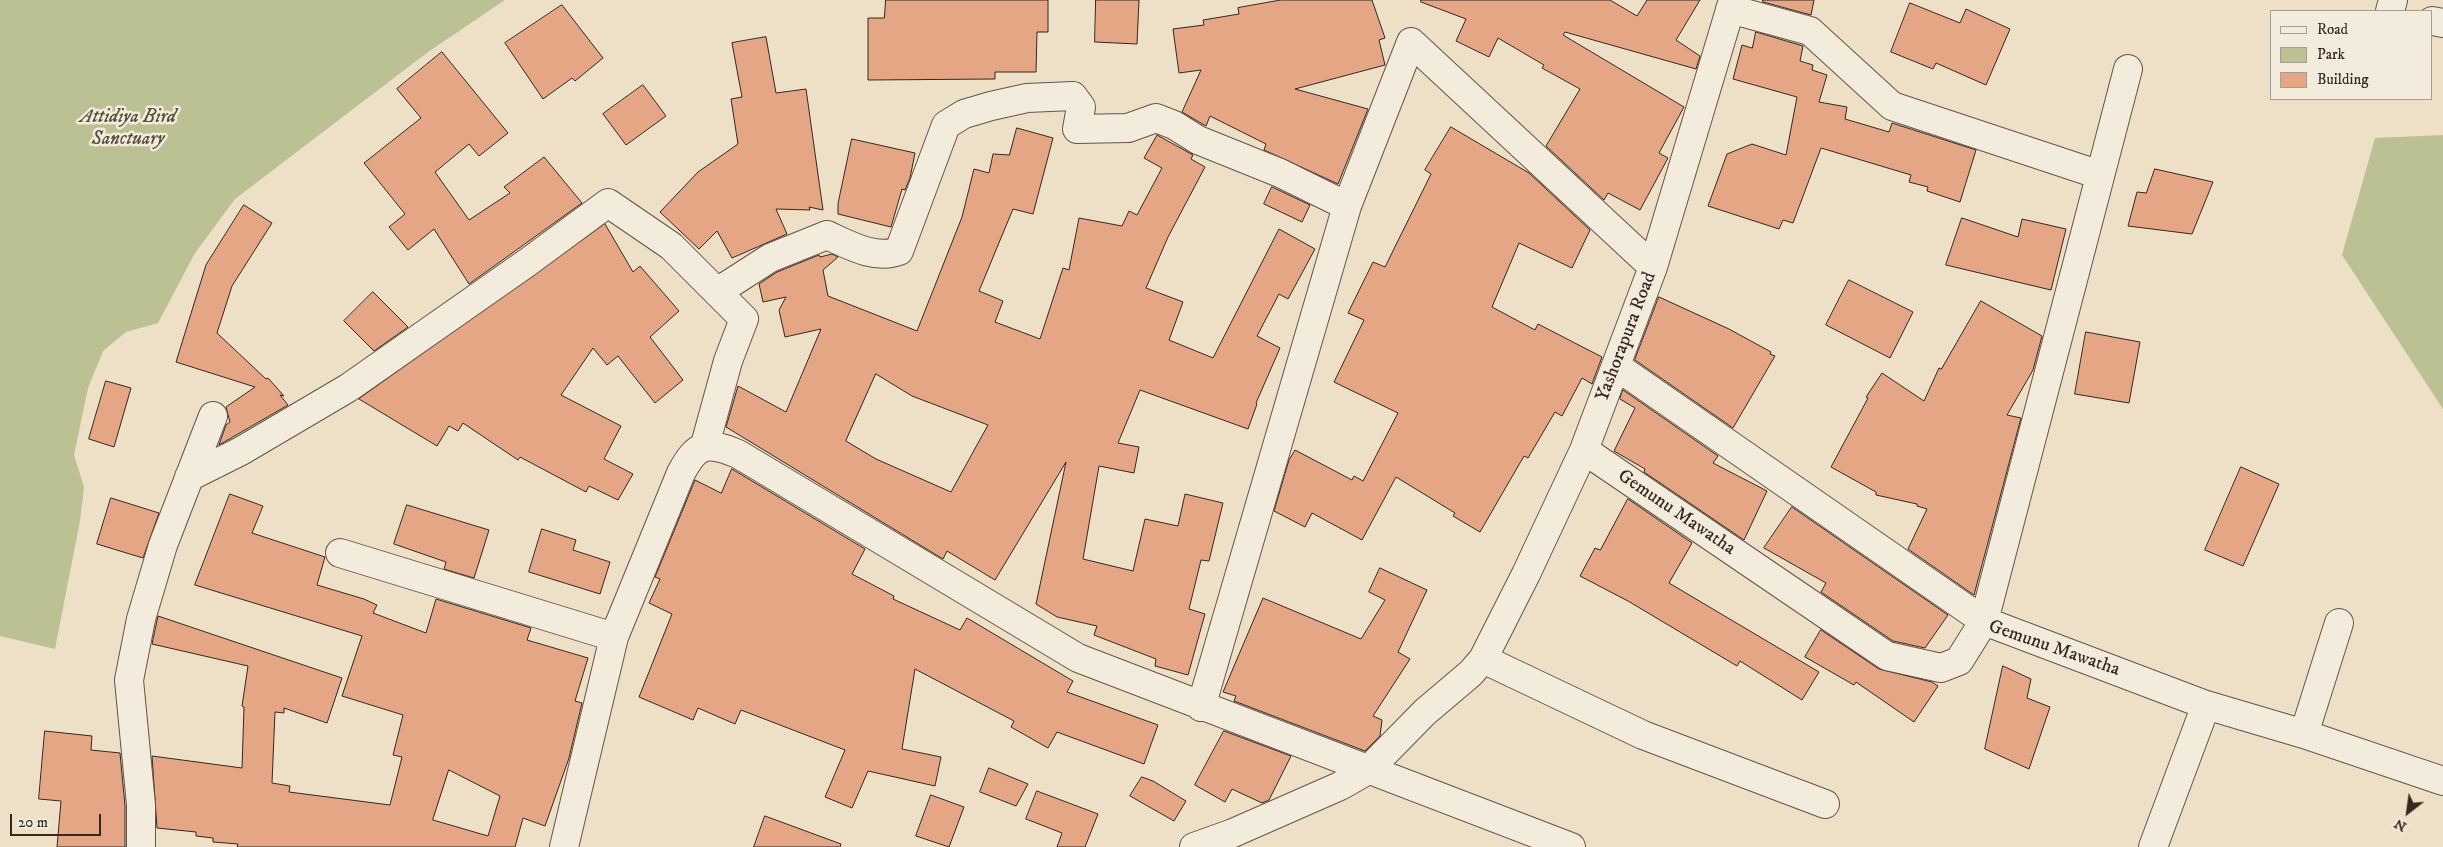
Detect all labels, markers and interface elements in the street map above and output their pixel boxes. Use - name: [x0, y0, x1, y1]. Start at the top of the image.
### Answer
- legend: [2270, 10, 2433, 100]
- text: Road: [2317, 20, 2348, 39]
- text: Park: [2317, 45, 2345, 64]
- text: Building: [2317, 70, 2369, 89]
- park label: Attidiya Bird Sanctuary: [80, 107, 176, 151]
- street label: Yashorapura Road: [1592, 269, 1662, 405]
- street label: Gemunu Mawatha: [1613, 465, 1739, 561]
- street label: Gemunu Mawatha: [1985, 616, 2123, 682]
- north arrow: [2383, 787, 2433, 837]
- scale bar: [12, 804, 104, 836]
- text: 20 m: [18, 813, 48, 832]
- text: N: [2391, 814, 2410, 836]

